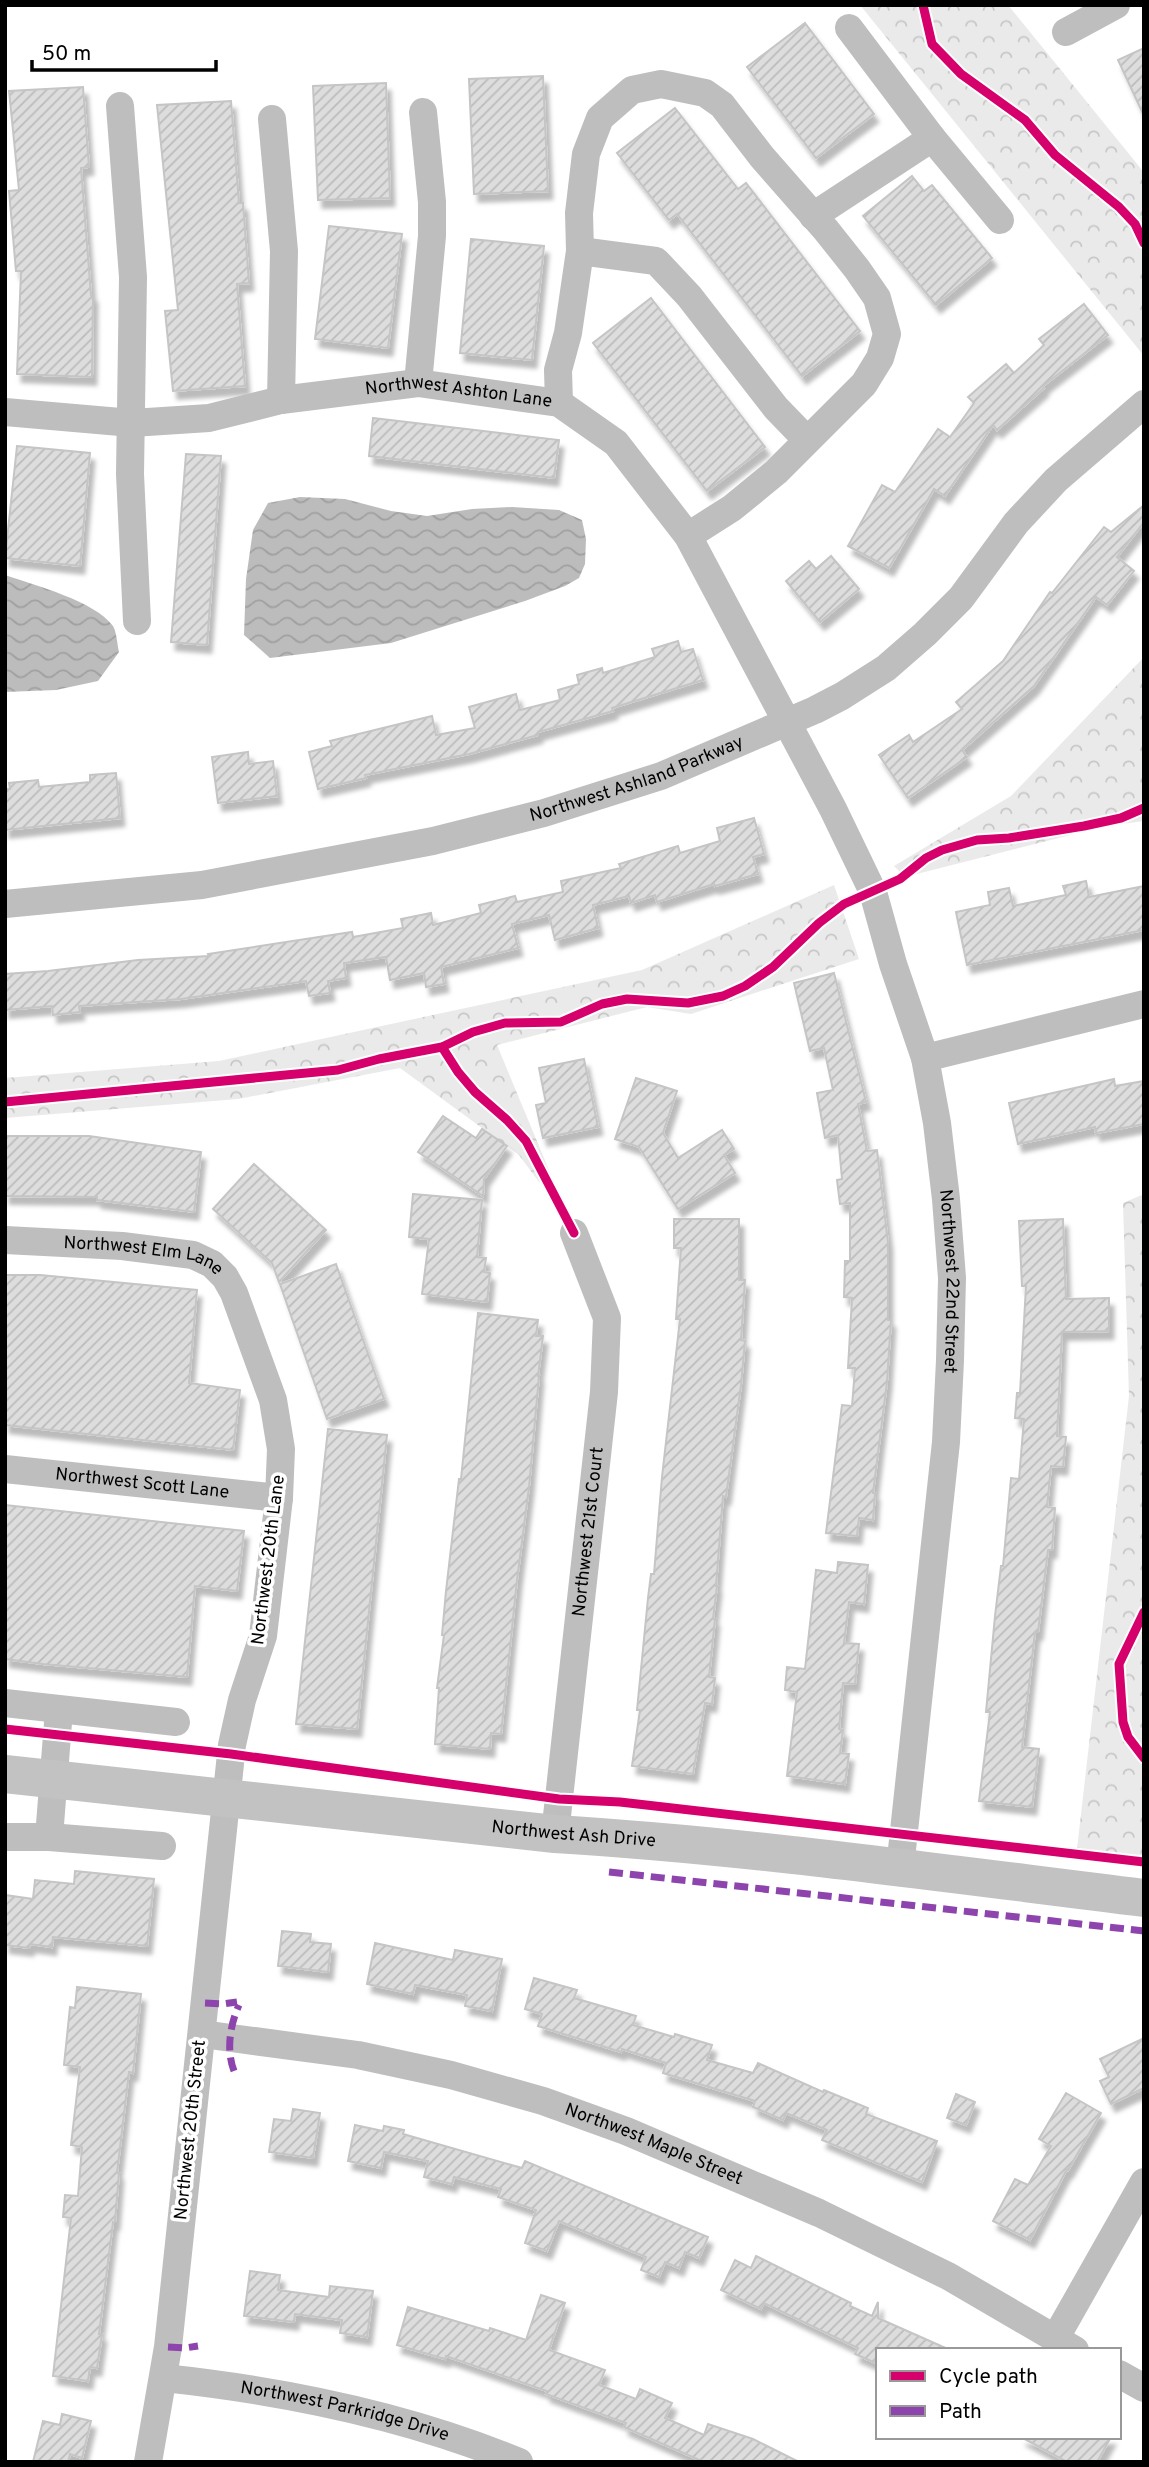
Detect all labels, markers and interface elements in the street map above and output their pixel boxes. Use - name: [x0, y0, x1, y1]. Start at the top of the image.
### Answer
- scale bar: [32, 28, 215, 72]
- text: 50 m: [42, 41, 91, 68]
- street label: Northwest Ashton Lane: [364, 371, 554, 413]
- street label: Northwest Ashland Parkway: [527, 731, 747, 828]
- street label: Northwest 22nd Street: [933, 1188, 964, 1374]
- street label: Northwest Elm Lane: [63, 1232, 228, 1280]
- street label: Northwest 21st Court: [568, 1446, 609, 1618]
- street label: Northwest Scott Lane: [54, 1463, 230, 1504]
- street label: Northwest 20th Lane: [247, 1474, 291, 1646]
- street label: Northwest Ash Drive: [490, 1816, 657, 1853]
- street label: Northwest 20th Street: [170, 2039, 212, 2221]
- street label: Northwest Maple Street: [562, 2098, 746, 2191]
- legend: [876, 2348, 1121, 2439]
- text: Cycle path: [939, 2364, 1038, 2391]
- street label: Northwest Parkridge Drive: [239, 2376, 452, 2447]
- text: Path: [939, 2399, 982, 2426]

